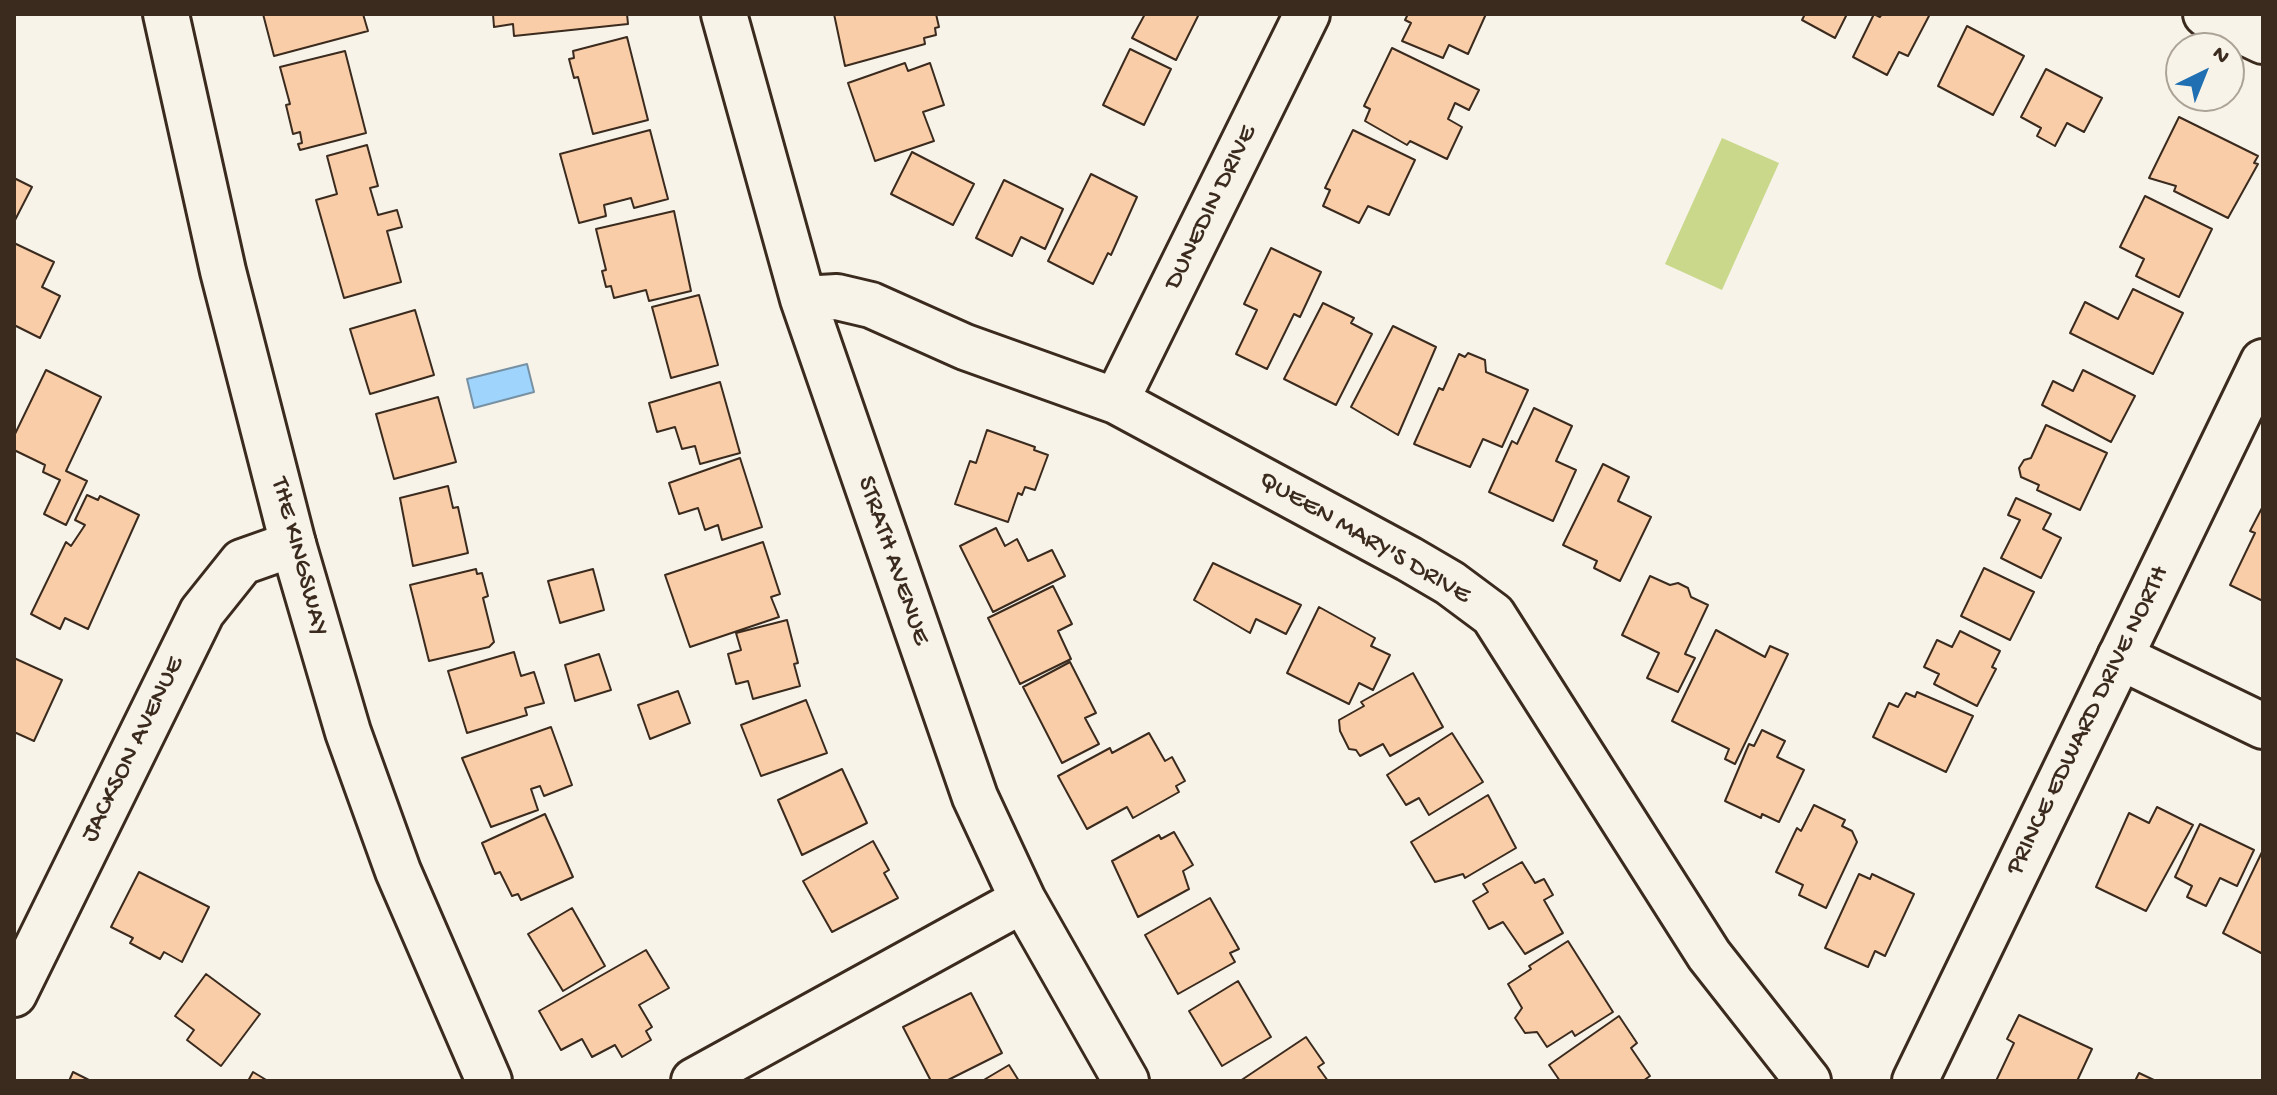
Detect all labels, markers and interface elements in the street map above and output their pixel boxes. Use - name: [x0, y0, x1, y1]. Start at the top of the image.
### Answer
- north arrow: [2165, 32, 2245, 112]
- text: N: [2206, 42, 2234, 70]
- street label: DUNEDIN DRIVE: [1159, 121, 1265, 295]
- street label: QUEEN MARY'S DRIVE: [1253, 466, 1475, 612]
- street label: STRATH AVENUE: [849, 473, 935, 649]
- street label: THE KINGSWAY: [262, 474, 334, 640]
- street label: PRINCE EDWARD DRIVE NORTH: [2001, 562, 2177, 880]
- street label: JACKSON AVENUE: [76, 652, 192, 848]

